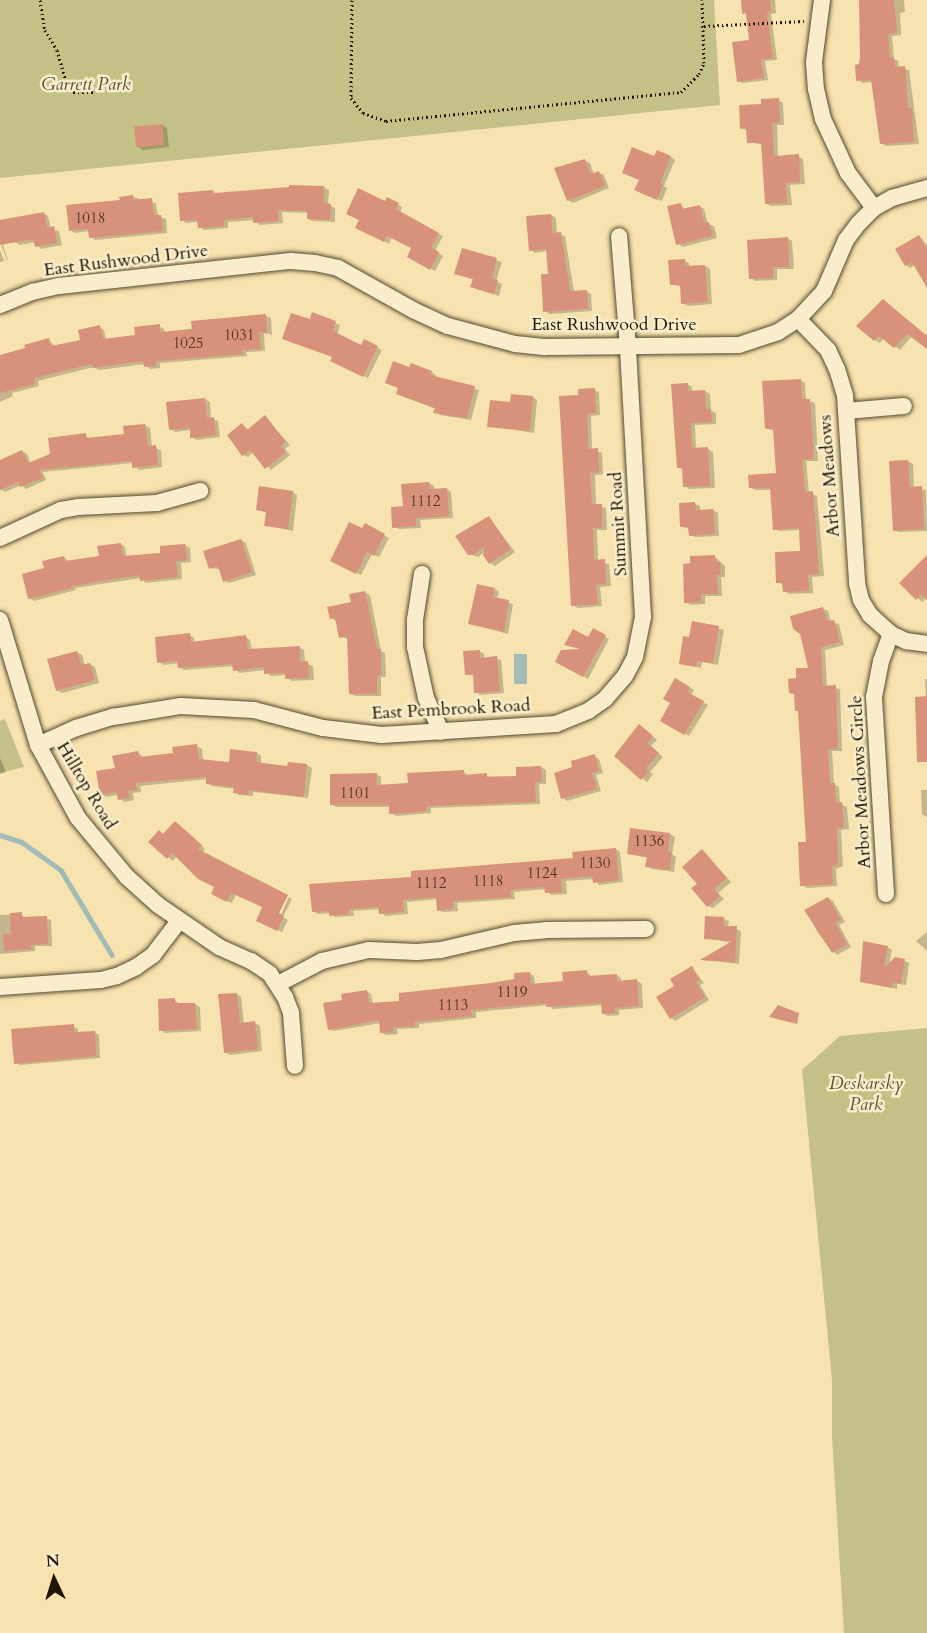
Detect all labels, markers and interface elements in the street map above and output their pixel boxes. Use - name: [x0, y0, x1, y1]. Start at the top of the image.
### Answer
- park label: Garrett Park: [41, 74, 131, 96]
- house number: 1018: [75, 210, 105, 228]
- street label: East Rushwood Drive: [43, 240, 209, 282]
- street label: East Rushwood Drive: [531, 314, 697, 336]
- house number: 1031: [224, 327, 254, 345]
- house number: 1025: [173, 335, 203, 353]
- street label: Arbor Meadows: [815, 414, 845, 538]
- street label: Summit Road: [605, 471, 633, 577]
- house number: 1112: [410, 493, 440, 511]
- street label: East Pembrook Road: [371, 695, 531, 725]
- street label: Arbor Meadows Circle: [846, 695, 876, 869]
- street label: Hilltop Road: [51, 738, 121, 834]
- house number: 1101: [340, 785, 370, 803]
- house number: 1136: [634, 833, 664, 851]
- house number: 1130: [580, 855, 610, 873]
- house number: 1124: [527, 865, 557, 883]
- house number: 1118: [473, 873, 503, 891]
- house number: 1112: [416, 875, 446, 893]
- house number: 1119: [497, 984, 527, 1002]
- house number: 1113: [438, 997, 468, 1015]
- park label: Deskarsky Park: [829, 1074, 903, 1116]
- north arrow: [24, 1549, 84, 1609]
- text: N: [45, 1550, 60, 1573]

